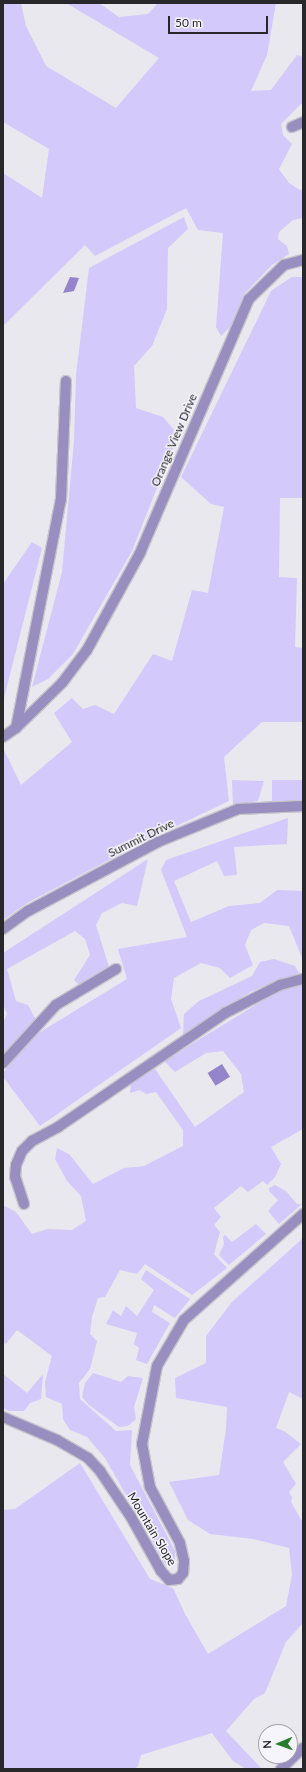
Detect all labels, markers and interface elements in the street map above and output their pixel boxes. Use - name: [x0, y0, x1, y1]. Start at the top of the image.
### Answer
- scale bar: [170, 8, 270, 34]
- text: 50 m: [175, 15, 202, 30]
- street label: Orange View Drive: [148, 391, 200, 489]
- street label: Summit Drive: [106, 816, 176, 860]
- street label: Mountain Slope: [124, 1490, 180, 1568]
- north arrow: [258, 1724, 298, 1764]
- text: N: [260, 1740, 273, 1749]

